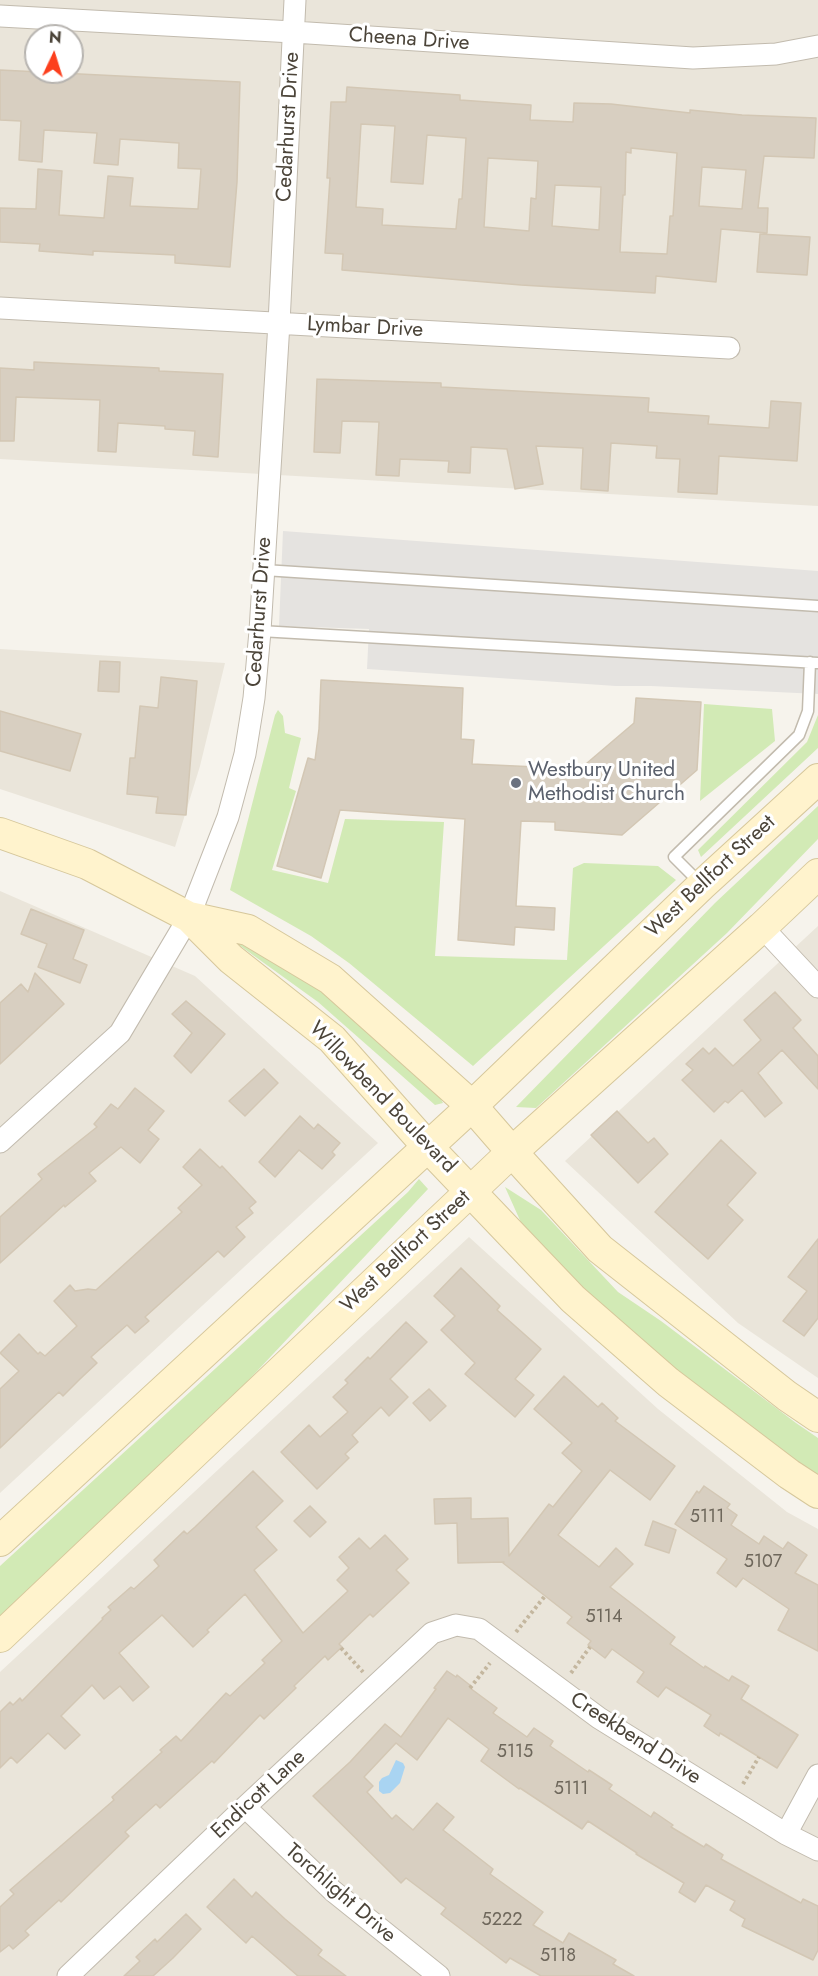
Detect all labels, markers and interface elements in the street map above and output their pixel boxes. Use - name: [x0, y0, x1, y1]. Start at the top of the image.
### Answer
- street label: Cheena Drive: [348, 23, 470, 57]
- north arrow: [24, 24, 84, 84]
- text: N: [48, 26, 62, 49]
- street label: Cedarhurst Drive: [272, 51, 306, 203]
- street label: Lymbar Drive: [306, 312, 424, 344]
- street label: Cedarhurst Drive: [242, 536, 278, 688]
- place label: Westbury United Methodist Church: [528, 758, 685, 808]
- marker: Westbury United Methodist Church: [509, 776, 523, 790]
- street label: West Bellfort Street: [641, 810, 781, 944]
- street label: Willowbend Boulevard: [303, 1017, 461, 1179]
- street label: West Bellfort Street: [336, 1185, 476, 1319]
- house number: 5111: [690, 1507, 724, 1529]
- house number: 5107: [744, 1552, 782, 1574]
- house number: 5114: [586, 1607, 622, 1629]
- street label: Creekbend Drive: [565, 1687, 705, 1791]
- house number: 5115: [497, 1742, 533, 1764]
- street label: Endicott Lane: [207, 1745, 311, 1845]
- house number: 5111: [554, 1779, 588, 1801]
- street label: Torchlight Drive: [280, 1839, 400, 1949]
- house number: 5222: [482, 1910, 522, 1932]
- house number: 5118: [540, 1946, 576, 1968]

